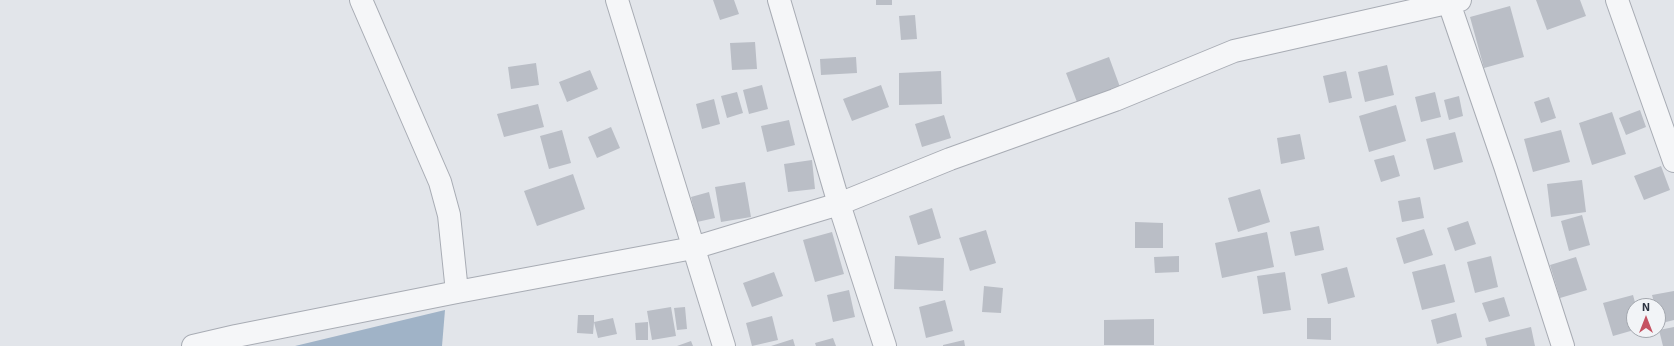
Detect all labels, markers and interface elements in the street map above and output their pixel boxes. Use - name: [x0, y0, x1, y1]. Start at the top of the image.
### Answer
- north arrow: [1626, 298, 1666, 338]
- text: N: [1642, 300, 1650, 313]

